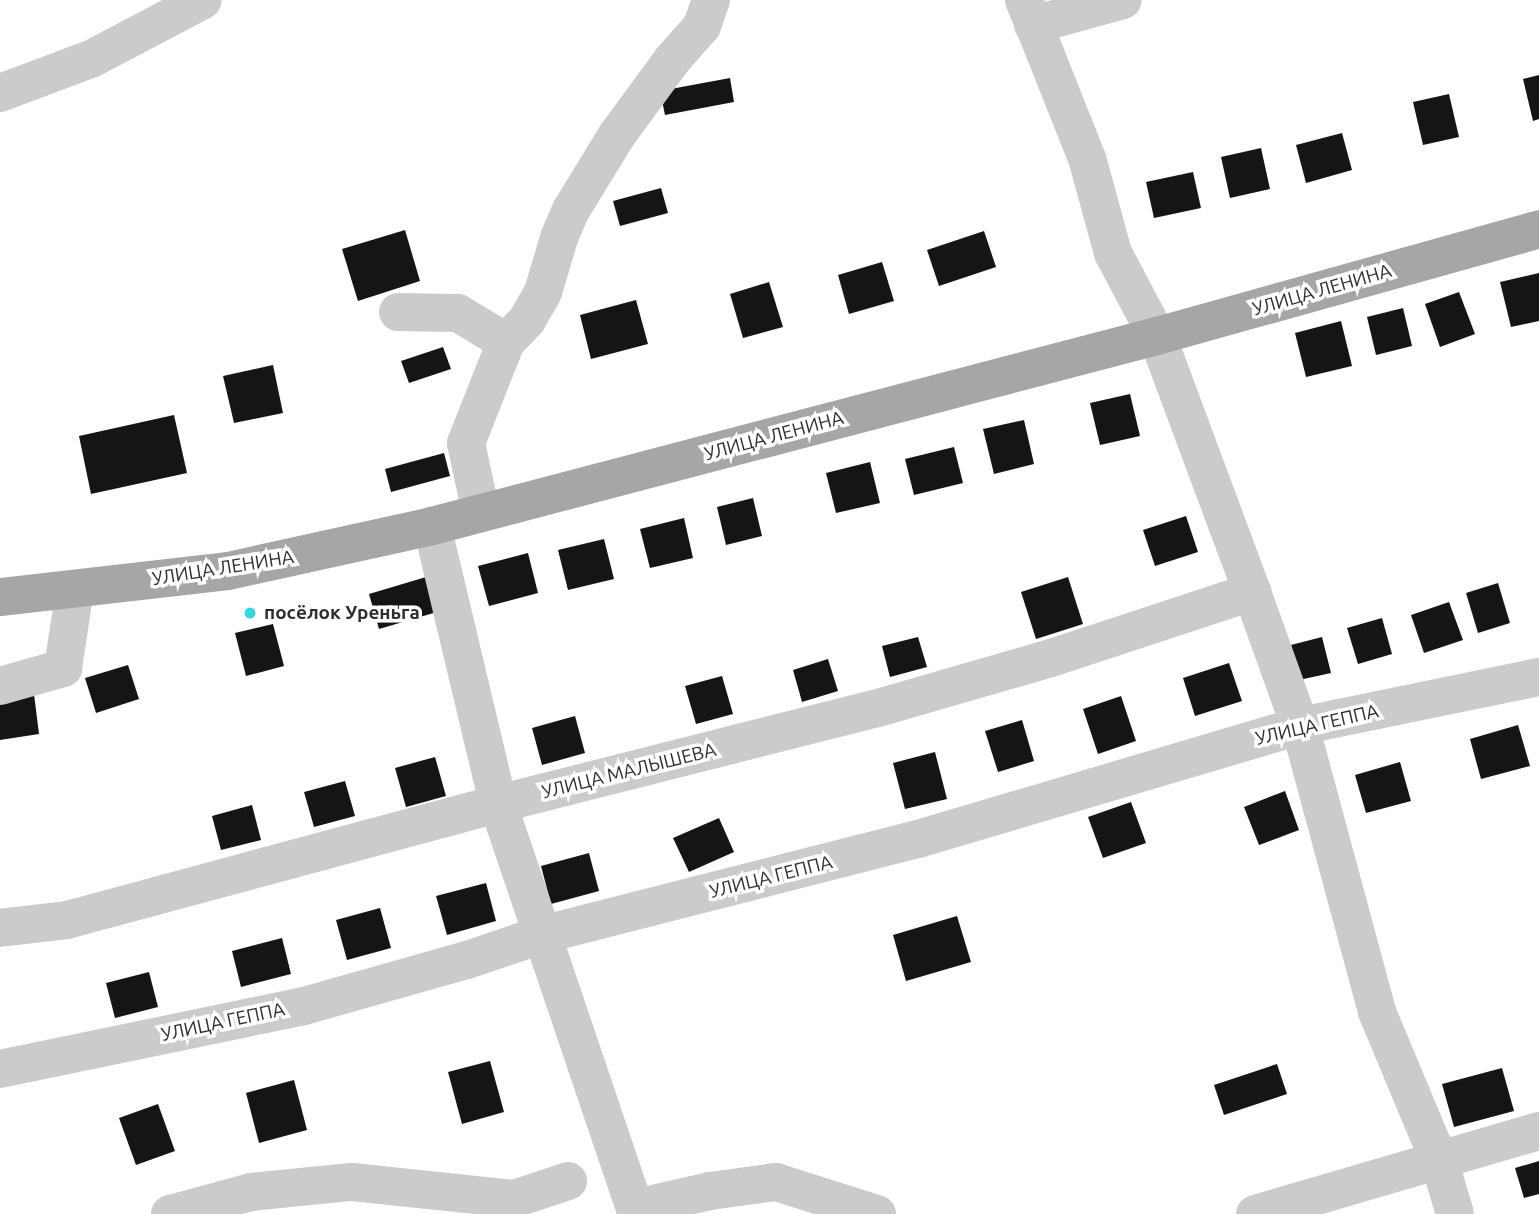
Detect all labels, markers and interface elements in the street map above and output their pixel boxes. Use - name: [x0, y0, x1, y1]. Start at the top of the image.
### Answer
- street label: УЛИЦА ЛЕНИНА: [1250, 259, 1394, 321]
- street label: УЛИЦА ЛЕНИНА: [702, 406, 846, 466]
- street label: УЛИЦА ЛЕНИНА: [150, 546, 296, 590]
- place label: посёлок Уреньга: [264, 602, 420, 624]
- marker: посёлок Уреньга: [242, 605, 258, 621]
- street label: УЛИЦА ГЕППА: [1253, 700, 1381, 750]
- street label: УЛИЦА МАЛЫШЕВА: [540, 738, 718, 804]
- street label: УЛИЦА ГЕППА: [707, 851, 835, 903]
- street label: УЛИЦА ГЕППА: [159, 998, 287, 1046]

